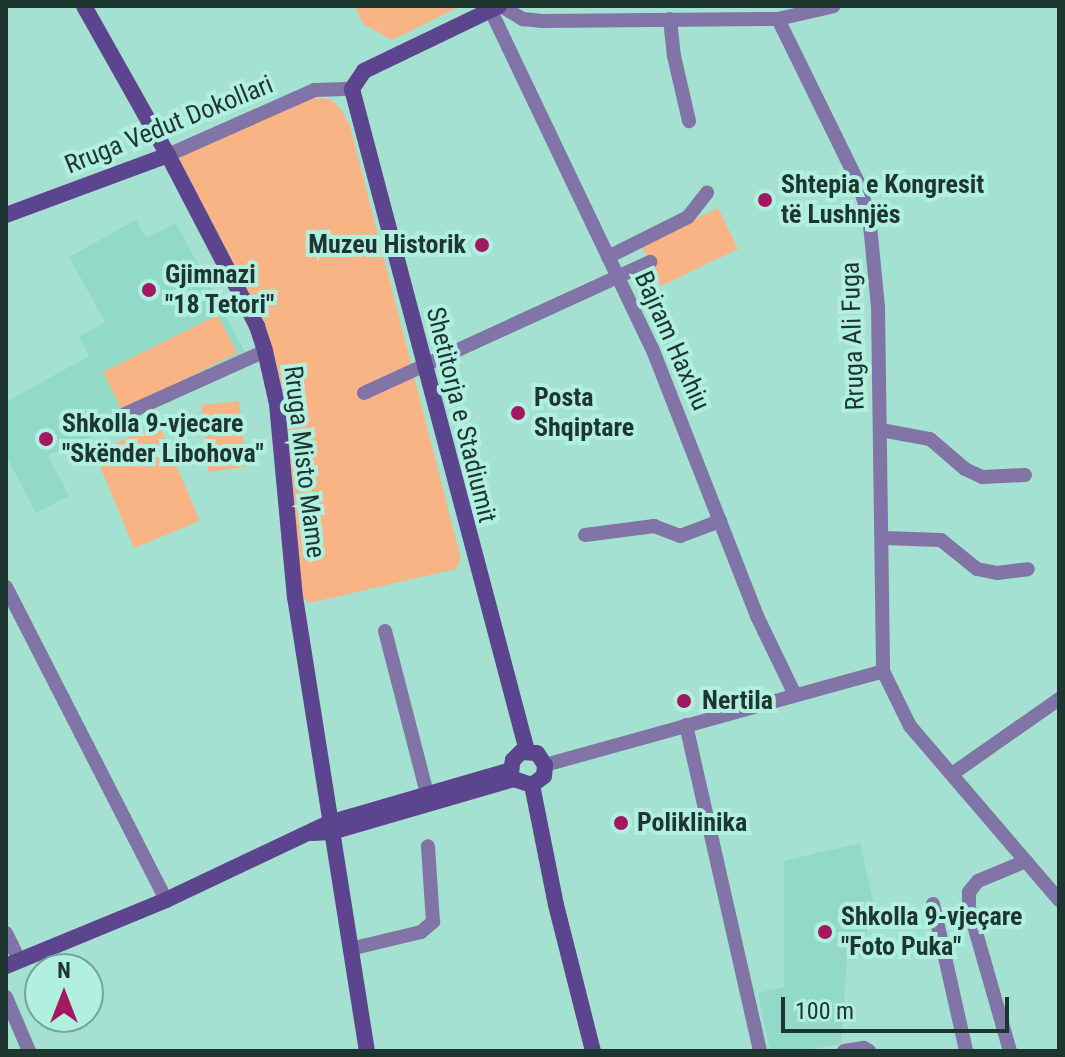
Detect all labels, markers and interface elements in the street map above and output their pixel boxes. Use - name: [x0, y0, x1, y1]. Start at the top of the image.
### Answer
- street label: Rruga Vedut Dokollari: [60, 69, 278, 181]
- place label: Shtepia e Kongresit të Lushnjës: [781, 169, 984, 230]
- marker: Shtepia e Kongresit të Lushnjës: [756, 191, 774, 209]
- place label: Muzeu Historik: [308, 229, 466, 261]
- marker: Muzeu Historik: [473, 236, 491, 254]
- place label: Gjimnazi "18 Tetori": [165, 259, 275, 320]
- street label: Rruga Ali Fuga: [835, 261, 871, 411]
- street label: Bajram Haxhiu: [627, 267, 717, 415]
- marker: Gjimnazi "18 Tetori": [140, 281, 158, 299]
- street label: Shetitorja e Stadiumit: [419, 304, 503, 526]
- street label: Rruga Misto Mame: [277, 364, 331, 560]
- place label: Posta Shqiptare: [534, 382, 634, 444]
- marker: Posta Shqiptare: [509, 404, 527, 422]
- place label: Shkolla 9-vjecare "Skënder Libohova": [62, 408, 264, 470]
- marker: Shkolla 9-vjecare "Skënder Libohova": [37, 430, 55, 448]
- place label: Nertila: [702, 685, 773, 717]
- marker: Nertila: [673, 690, 695, 712]
- place label: Poliklinika: [637, 807, 747, 839]
- marker: Poliklinika: [612, 814, 630, 832]
- place label: Shkolla 9-vjeçare "Foto Puka": [841, 901, 1023, 962]
- marker: Shkolla 9-vjeçare "Foto Puka": [816, 923, 834, 941]
- north arrow: [24, 953, 104, 1033]
- text: N: [57, 958, 71, 983]
- scale bar: [785, 981, 1013, 1031]
- text: 100 m: [795, 997, 854, 1025]

